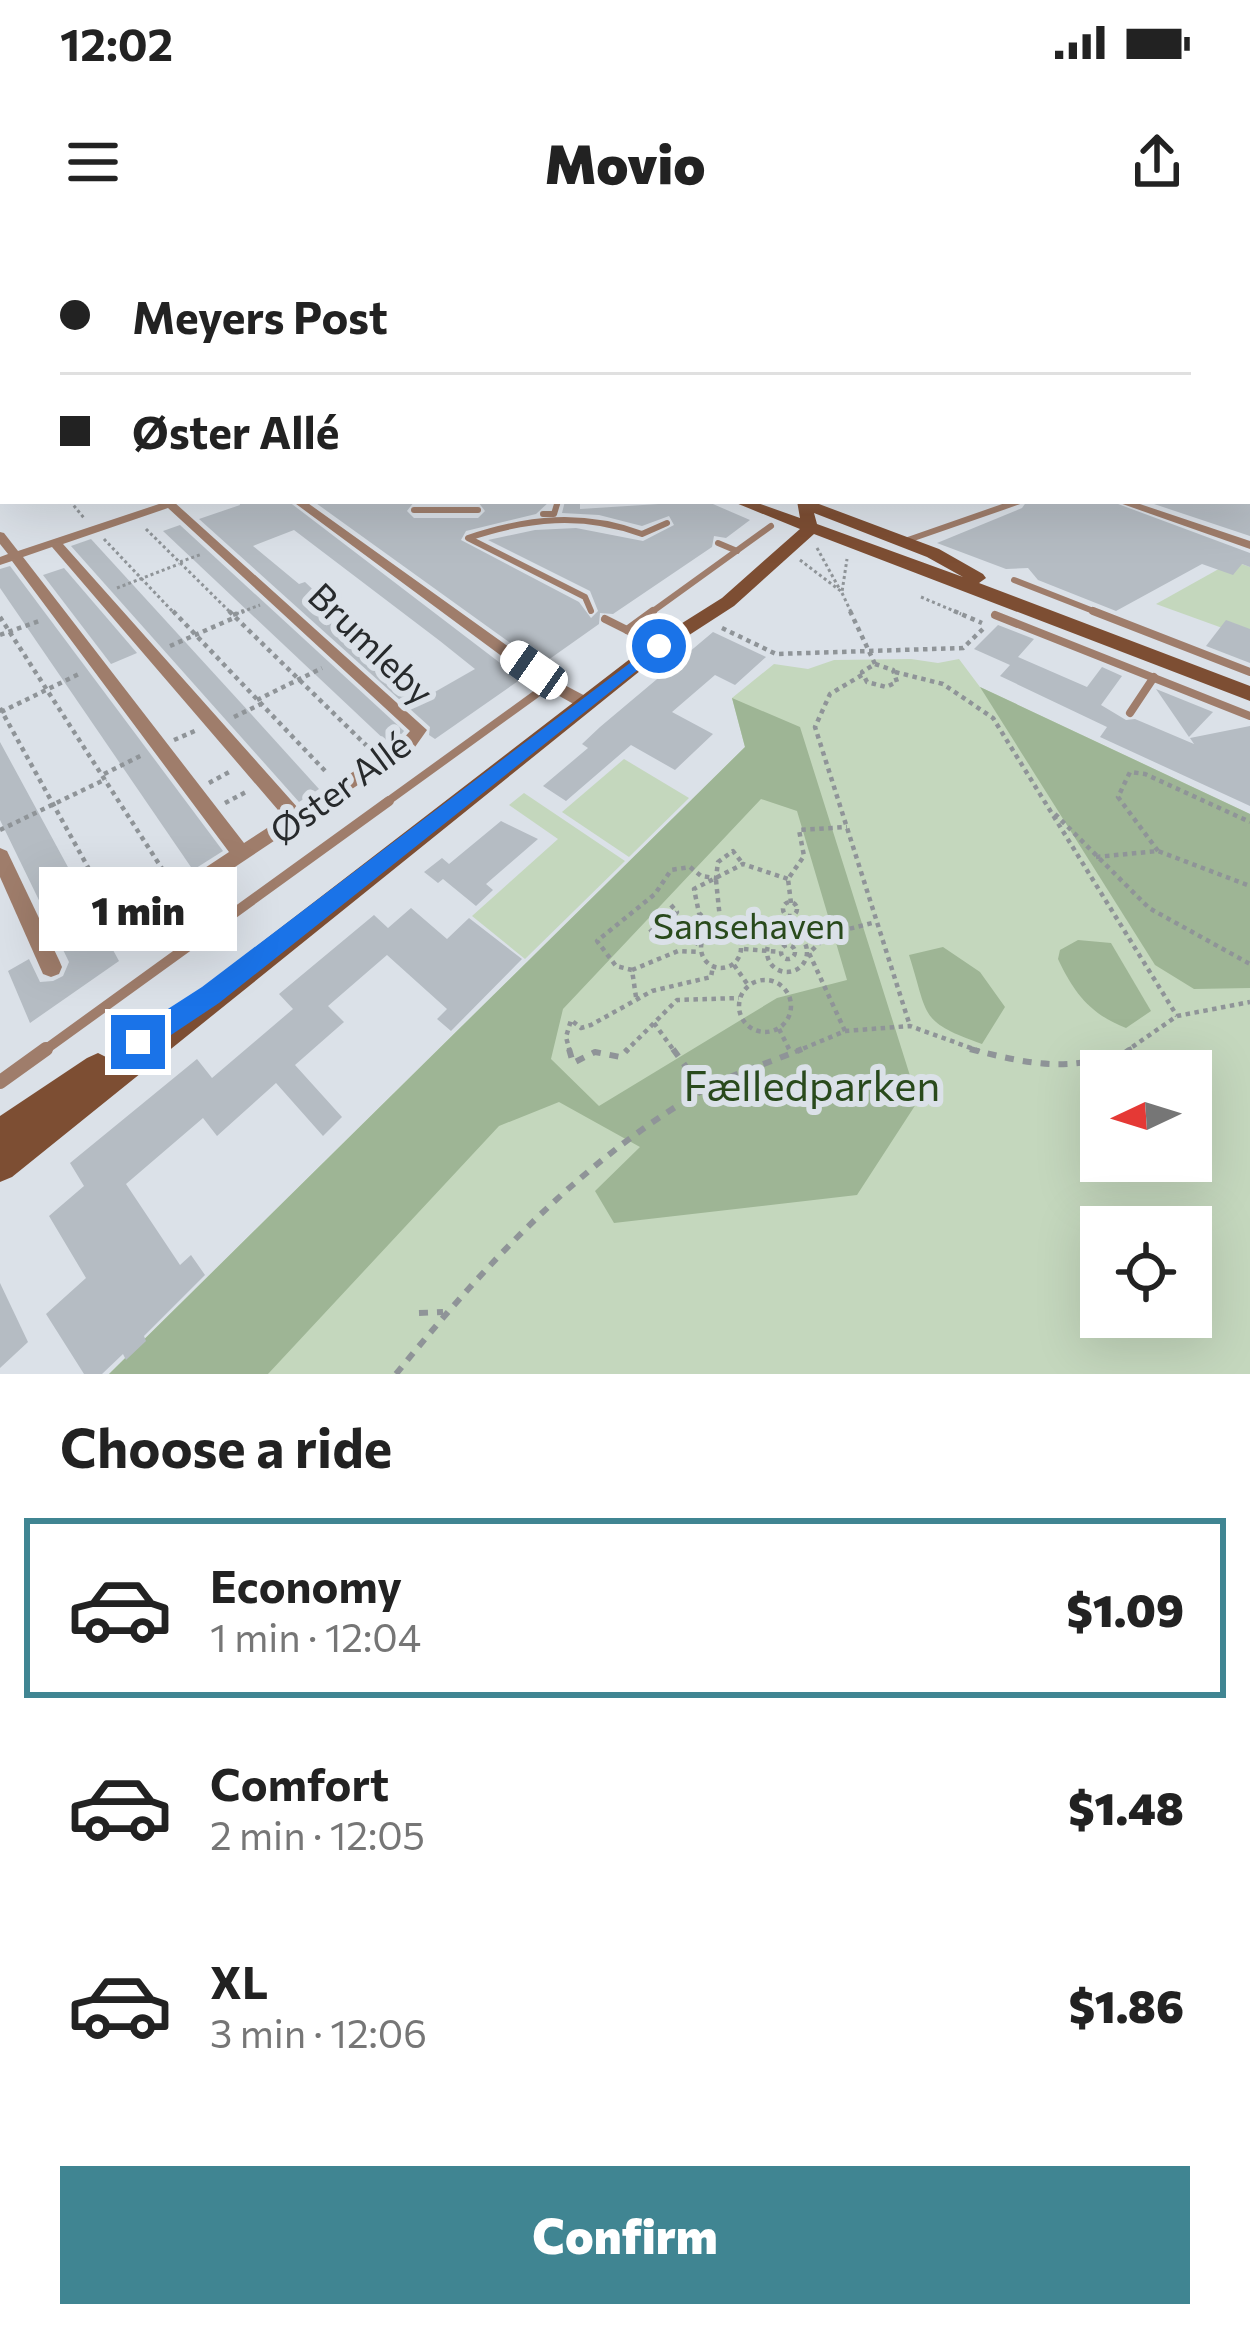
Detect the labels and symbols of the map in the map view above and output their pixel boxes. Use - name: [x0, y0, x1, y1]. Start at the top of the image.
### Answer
- street label: Brumleby: [301, 572, 444, 713]
- route start: [632, 619, 686, 673]
- car: [494, 635, 574, 705]
- street label: Øster Allé: [260, 721, 418, 852]
- callout: 1 min: [39, 868, 237, 952]
- park label: Sansehaven: [653, 902, 845, 946]
- route end: [111, 1015, 165, 1069]
- north arrow: [1080, 1050, 1212, 1182]
- park label: Fælledparken: [684, 1058, 940, 1110]

